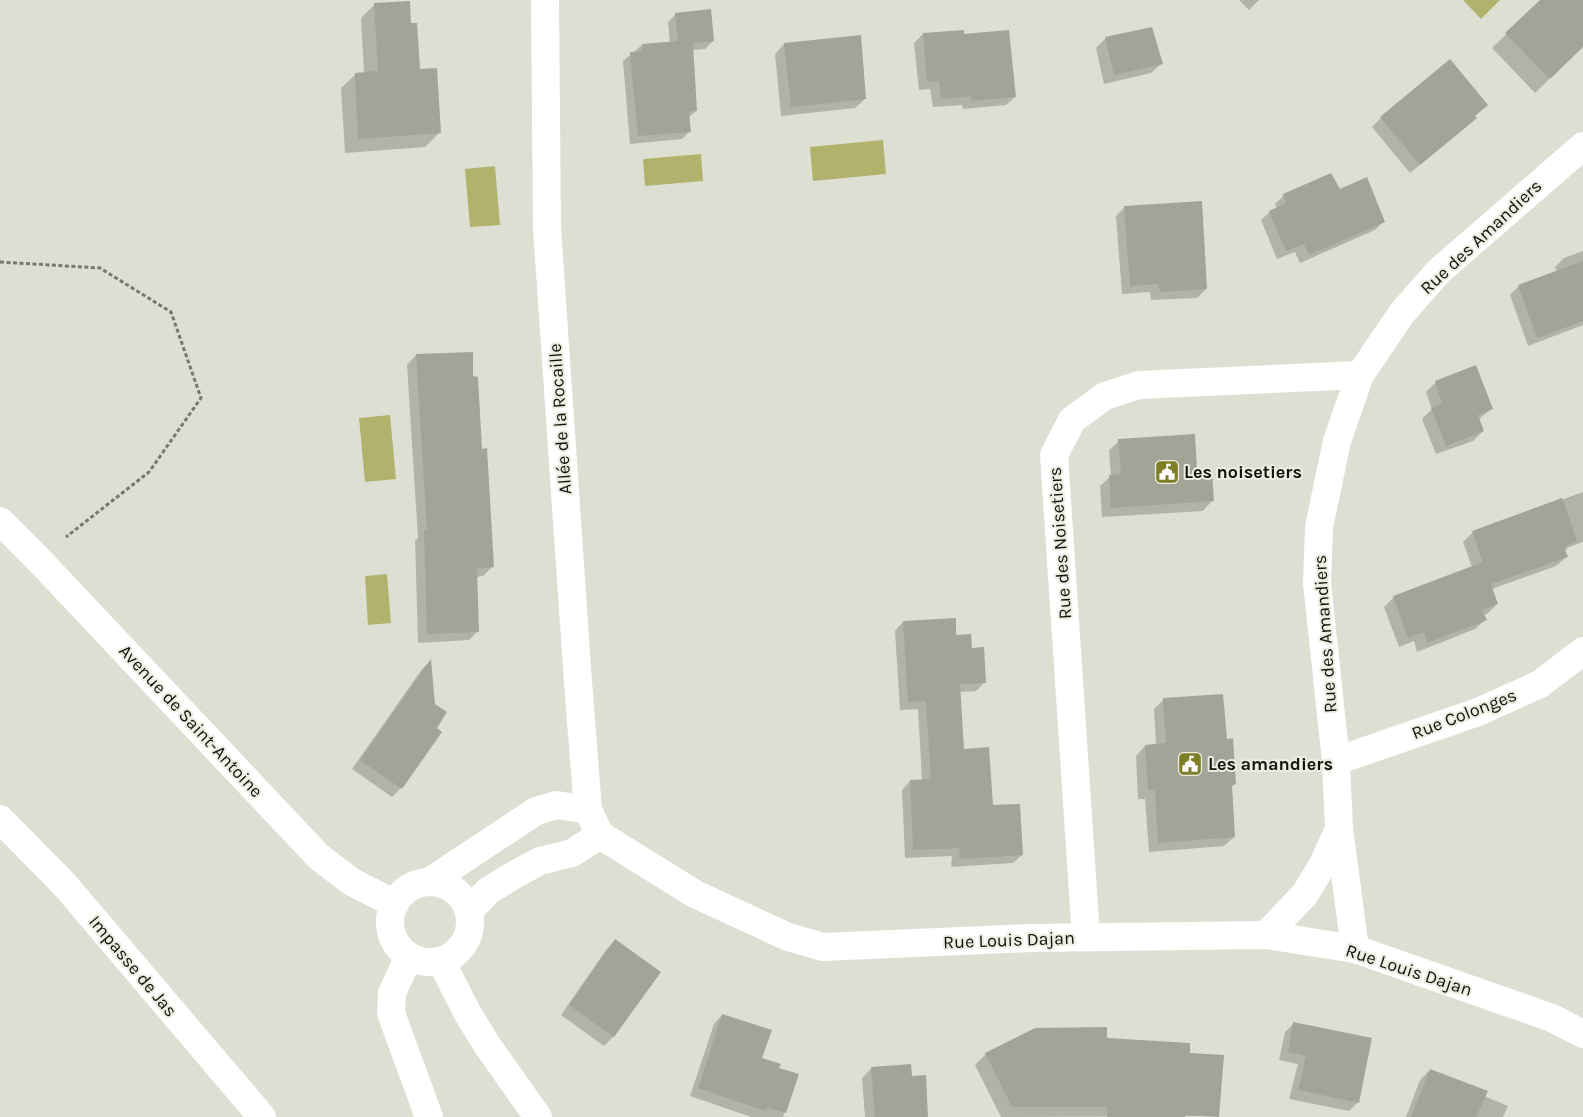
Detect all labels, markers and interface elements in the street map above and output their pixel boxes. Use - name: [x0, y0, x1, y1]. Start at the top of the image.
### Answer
- street label: Rue des Amandiers: [1416, 175, 1546, 299]
- street label: Allée de la Rocaille: [544, 343, 576, 495]
- public building icon: Les noisetiers: [1154, 459, 1180, 485]
- place label: Les noisetiers: [1184, 461, 1302, 483]
- street label: Rue des Noisetiers: [1044, 466, 1076, 620]
- street label: Rue des Amandiers: [1309, 554, 1341, 714]
- street label: Avenue de Saint-Antoine: [114, 640, 268, 802]
- street label: Rue Colonges: [1408, 684, 1520, 744]
- public building icon: Les amandiers: [1177, 751, 1203, 777]
- place label: Les amandiers: [1208, 753, 1333, 775]
- street label: Impasse de Jas: [84, 911, 182, 1021]
- street label: Rue Louis Dajan: [943, 927, 1075, 953]
- street label: Rue Louis Dajan: [1343, 939, 1475, 1001]

